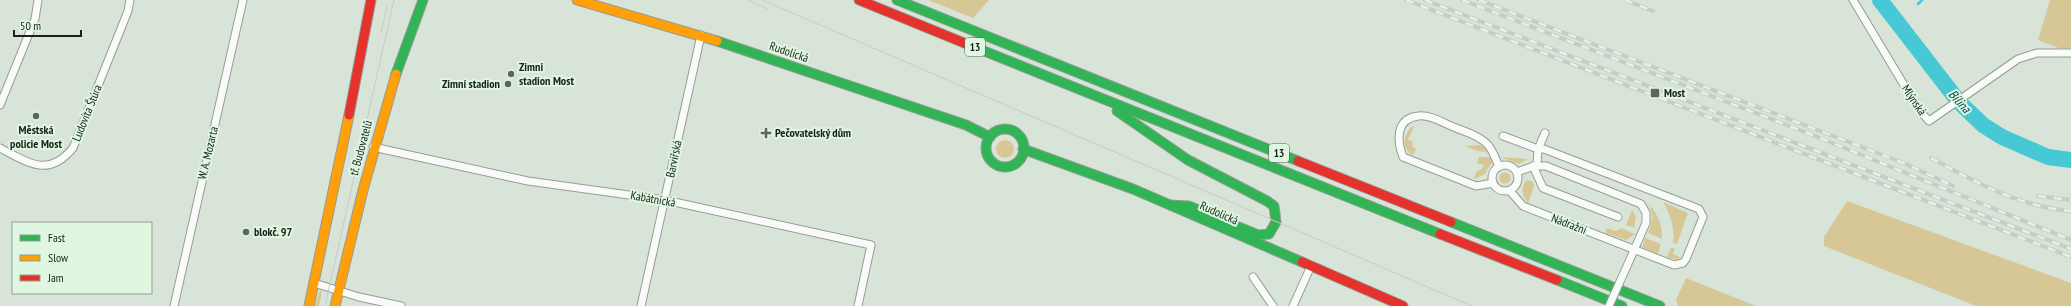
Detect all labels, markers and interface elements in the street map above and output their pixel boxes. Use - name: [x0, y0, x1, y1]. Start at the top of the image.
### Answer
- scale bar: [14, 12, 81, 38]
- text: 50 m: [20, 18, 41, 33]
- street label: Rudolická: [768, 38, 811, 65]
- road number: 13: [965, 38, 985, 56]
- place label: Zimni stadion Most: [519, 59, 574, 88]
- marker: Zimni stadion Most: [506, 69, 516, 79]
- place label: Zimní stadion: [442, 76, 500, 91]
- marker: Zimní stadion: [503, 79, 513, 89]
- street label: Ludovíta Štúra: [68, 82, 105, 143]
- street label: Mlýnská: [1899, 82, 1930, 118]
- place label: Most: [1664, 85, 1686, 100]
- water label: Bílina: [1945, 86, 1975, 117]
- marker: Most: [1649, 87, 1661, 99]
- marker: Městská policie Most: [31, 111, 41, 121]
- street label: tř. Budovatelů: [346, 119, 375, 177]
- place label: Městská policie Most: [10, 122, 62, 151]
- street label: W. A. Mozarta: [194, 125, 221, 181]
- place label: Pečovatelský dům: [775, 125, 851, 140]
- marker: Pečovatelský dům: [760, 127, 772, 139]
- street label: Barvířská: [662, 139, 685, 179]
- road number: 13: [1269, 144, 1289, 162]
- street label: Kabátnická: [629, 187, 677, 210]
- street label: Rudolická: [1198, 197, 1241, 228]
- street label: Nádražní: [1549, 210, 1589, 237]
- legend: [12, 222, 152, 294]
- place label: blokč. 97: [254, 224, 293, 239]
- marker: blokč. 97: [241, 227, 251, 237]
- text: Fast: [48, 230, 66, 245]
- text: Slow: [48, 250, 69, 265]
- text: Jam: [47, 270, 64, 285]

